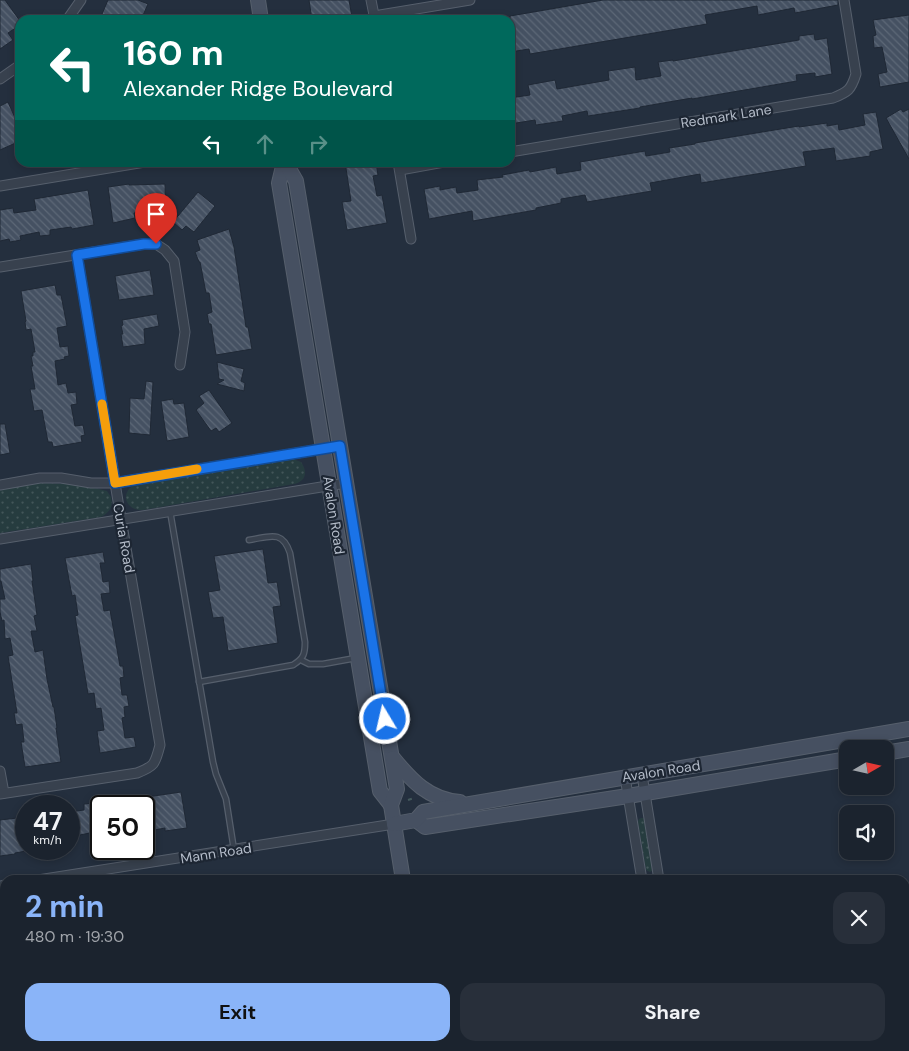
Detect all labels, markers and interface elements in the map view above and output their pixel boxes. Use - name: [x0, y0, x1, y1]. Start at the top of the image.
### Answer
- text: 160 m: [123, 30, 224, 76]
- icon: left: [40, 35, 105, 100]
- text: Alexander Ridge Boulevard: [123, 74, 393, 103]
- street label: Redmark Lane: [679, 100, 773, 132]
- icon: left: [198, 130, 226, 158]
- icon: ahead: [251, 130, 279, 158]
- icon: right: [304, 130, 332, 158]
- pin: [135, 193, 177, 244]
- icon: arrive: [142, 200, 170, 228]
- street label: Avalon Road: [319, 475, 349, 555]
- street label: Curia Road: [109, 502, 139, 574]
- position arrow: [358, 692, 410, 744]
- north arrow: [839, 740, 894, 795]
- map controls: [839, 740, 894, 860]
- street label: Avalon Road: [621, 756, 701, 786]
- speed limit sign: 50: [90, 795, 155, 860]
- text: 47: [33, 805, 62, 838]
- button: sound: [839, 805, 894, 860]
- text: km/h: [33, 832, 62, 848]
- street label: Mann Road: [179, 838, 253, 868]
- text: 2 min: [25, 887, 104, 926]
- button: close: [833, 892, 885, 944]
- text: 480 m · 19:30: [25, 926, 124, 947]
- button: Exit: [25, 983, 450, 1041]
- button: Share: [460, 983, 885, 1041]

